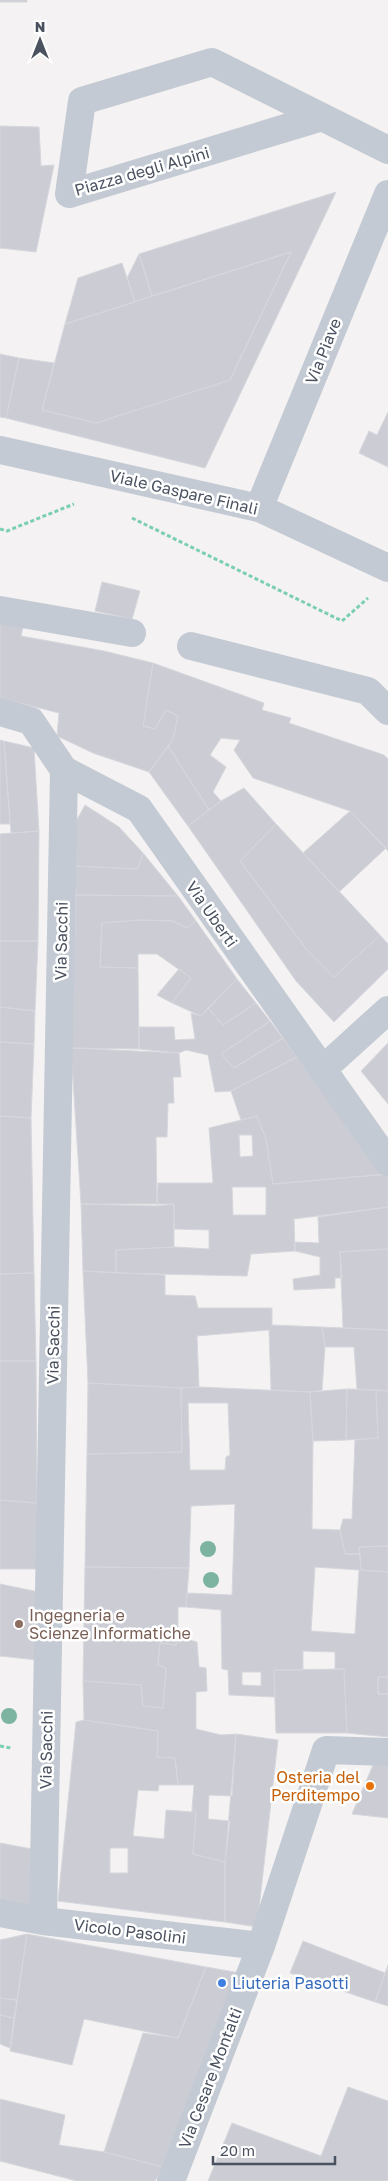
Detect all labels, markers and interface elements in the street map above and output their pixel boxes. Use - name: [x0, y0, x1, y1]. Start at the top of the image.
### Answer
- north arrow: [15, 15, 65, 65]
- text: N: [35, 18, 45, 35]
- street label: Piazza degli Alpini: [72, 142, 212, 200]
- street label: Via Piave: [301, 315, 345, 387]
- street label: Viale Gaspare Finali: [108, 465, 260, 519]
- street label: Via Uberti: [182, 877, 242, 951]
- street label: Via Sacchi: [50, 901, 72, 981]
- street label: Via Sacchi: [42, 1305, 64, 1385]
- place label: Ingegneria e Scienze Informatiche: [29, 1605, 191, 1643]
- marker: Ingegneria e Scienze Informatiche: [13, 1618, 25, 1630]
- street label: Via Sacchi: [35, 1710, 57, 1790]
- place label: Osteria del Perditempo: [271, 1767, 360, 1805]
- marker: Osteria del Perditempo: [364, 1780, 376, 1792]
- street label: Vicolo Pasolini: [73, 1914, 187, 1948]
- place label: Liuteria Pasotti: [232, 1973, 349, 1993]
- marker: Liuteria Pasotti: [216, 1977, 228, 1989]
- street label: Via Cesare Montalti: [174, 2005, 246, 2151]
- scale bar: [213, 2134, 336, 2166]
- text: 20 m: [220, 2141, 255, 2159]

